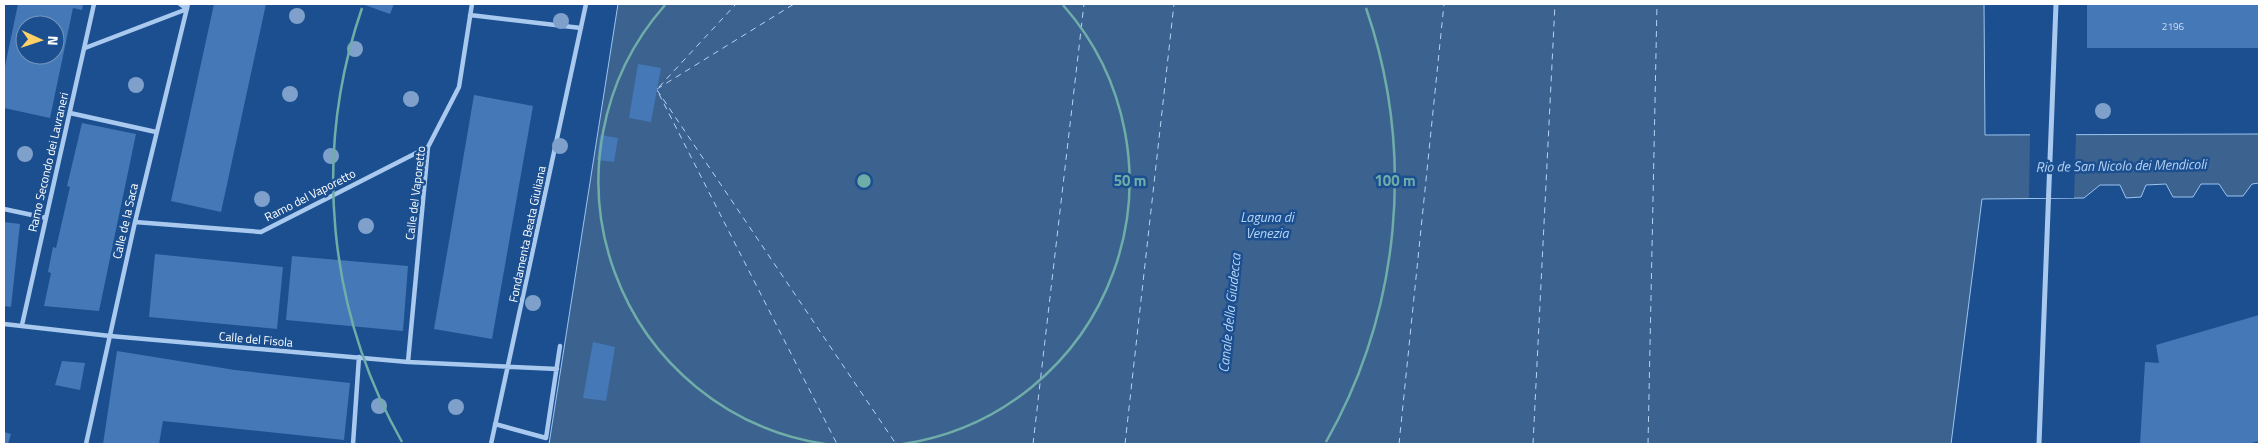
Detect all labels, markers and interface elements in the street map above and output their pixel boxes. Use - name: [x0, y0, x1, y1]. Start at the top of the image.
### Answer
- north arrow: [15, 15, 65, 65]
- house number: 2196: [2162, 19, 2185, 34]
- text: N: [43, 35, 64, 46]
- street label: Ramo Secondo dei Lavraneri: [23, 90, 73, 234]
- street label: Calle del Vaporetto: [400, 145, 430, 241]
- water label: Rio de San Nicolo dei Mendicoli: [2036, 153, 2209, 177]
- street label: Ramo del Vaporetto: [261, 164, 359, 226]
- street label: Fondamenta Beata Giuliana: [503, 164, 551, 304]
- text: 50 m: [1114, 169, 1146, 192]
- text: 100 m: [1374, 169, 1416, 192]
- centre of rings: [855, 172, 873, 190]
- street label: Calle de la Saca: [107, 181, 143, 261]
- water label: Laguna di Venezia: [1240, 206, 1296, 243]
- water label: Canale della Giudecca: [1212, 252, 1246, 374]
- street label: Calle del Fisola: [218, 326, 294, 352]

